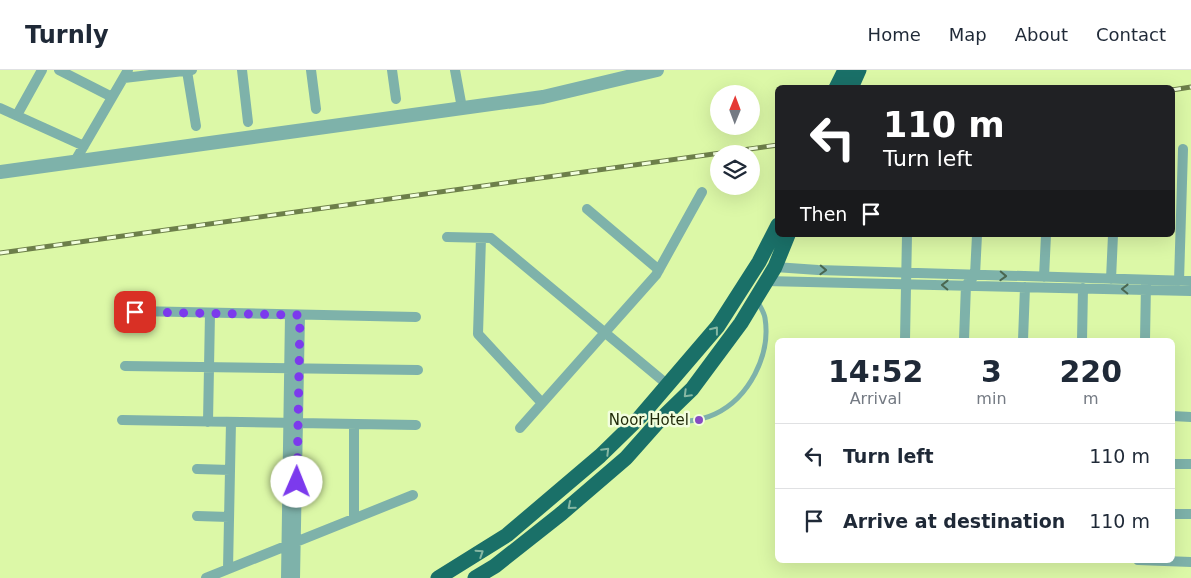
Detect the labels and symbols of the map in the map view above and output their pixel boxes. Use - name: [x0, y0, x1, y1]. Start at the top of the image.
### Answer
- north arrow: [710, 85, 760, 135]
- one-way arrow: [819, 265, 827, 276]
- one-way arrow: [1000, 271, 1007, 281]
- one-way arrow: [941, 280, 948, 290]
- one-way arrow: [1121, 284, 1129, 295]
- pin: [114, 291, 156, 333]
- one-way arrow: [709, 327, 717, 336]
- one-way arrow: [684, 388, 693, 397]
- place label: Noor Hotel: [609, 411, 689, 429]
- marker: Noor Hotel: [693, 414, 705, 426]
- one-way arrow: [600, 447, 609, 456]
- position arrow: [270, 455, 322, 507]
- one-way arrow: [567, 501, 576, 510]
- one-way arrow: [475, 549, 484, 559]

